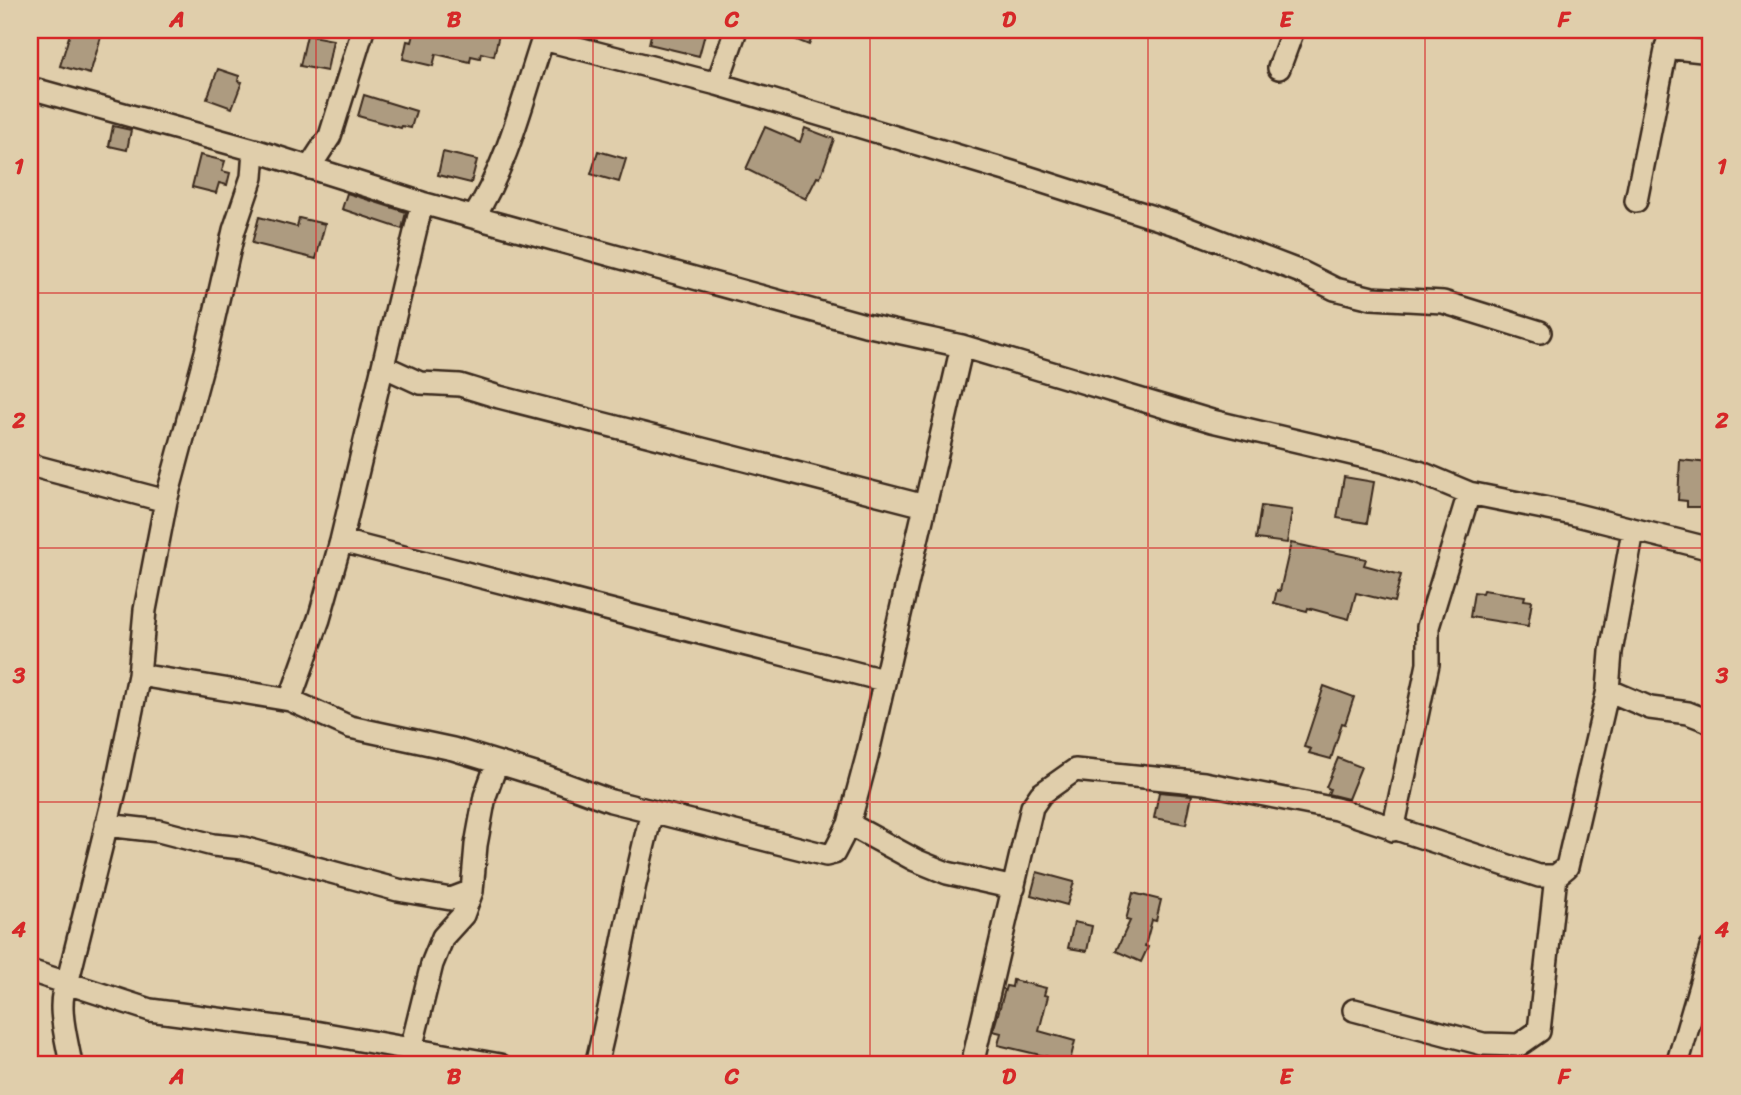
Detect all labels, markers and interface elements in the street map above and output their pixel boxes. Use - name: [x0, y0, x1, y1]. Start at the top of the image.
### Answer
- text: A: [168, 0, 185, 40]
- text: B: [447, 0, 462, 40]
- text: C: [724, 0, 740, 40]
- text: D: [1002, 0, 1017, 40]
- text: E: [1280, 0, 1295, 40]
- text: F: [1557, 0, 1572, 40]
- text: 1: [14, 146, 24, 187]
- text: 1: [1717, 146, 1727, 187]
- text: 2: [11, 400, 26, 441]
- text: 2: [1714, 400, 1729, 441]
- text: 3: [12, 655, 26, 696]
- text: 3: [1715, 655, 1729, 696]
- text: 4: [11, 909, 27, 950]
- text: 4: [1714, 909, 1730, 950]
- text: A: [168, 1056, 185, 1095]
- text: B: [447, 1056, 462, 1095]
- text: C: [724, 1056, 740, 1095]
- text: D: [1002, 1056, 1017, 1095]
- text: E: [1280, 1056, 1295, 1095]
- text: F: [1557, 1056, 1572, 1095]

